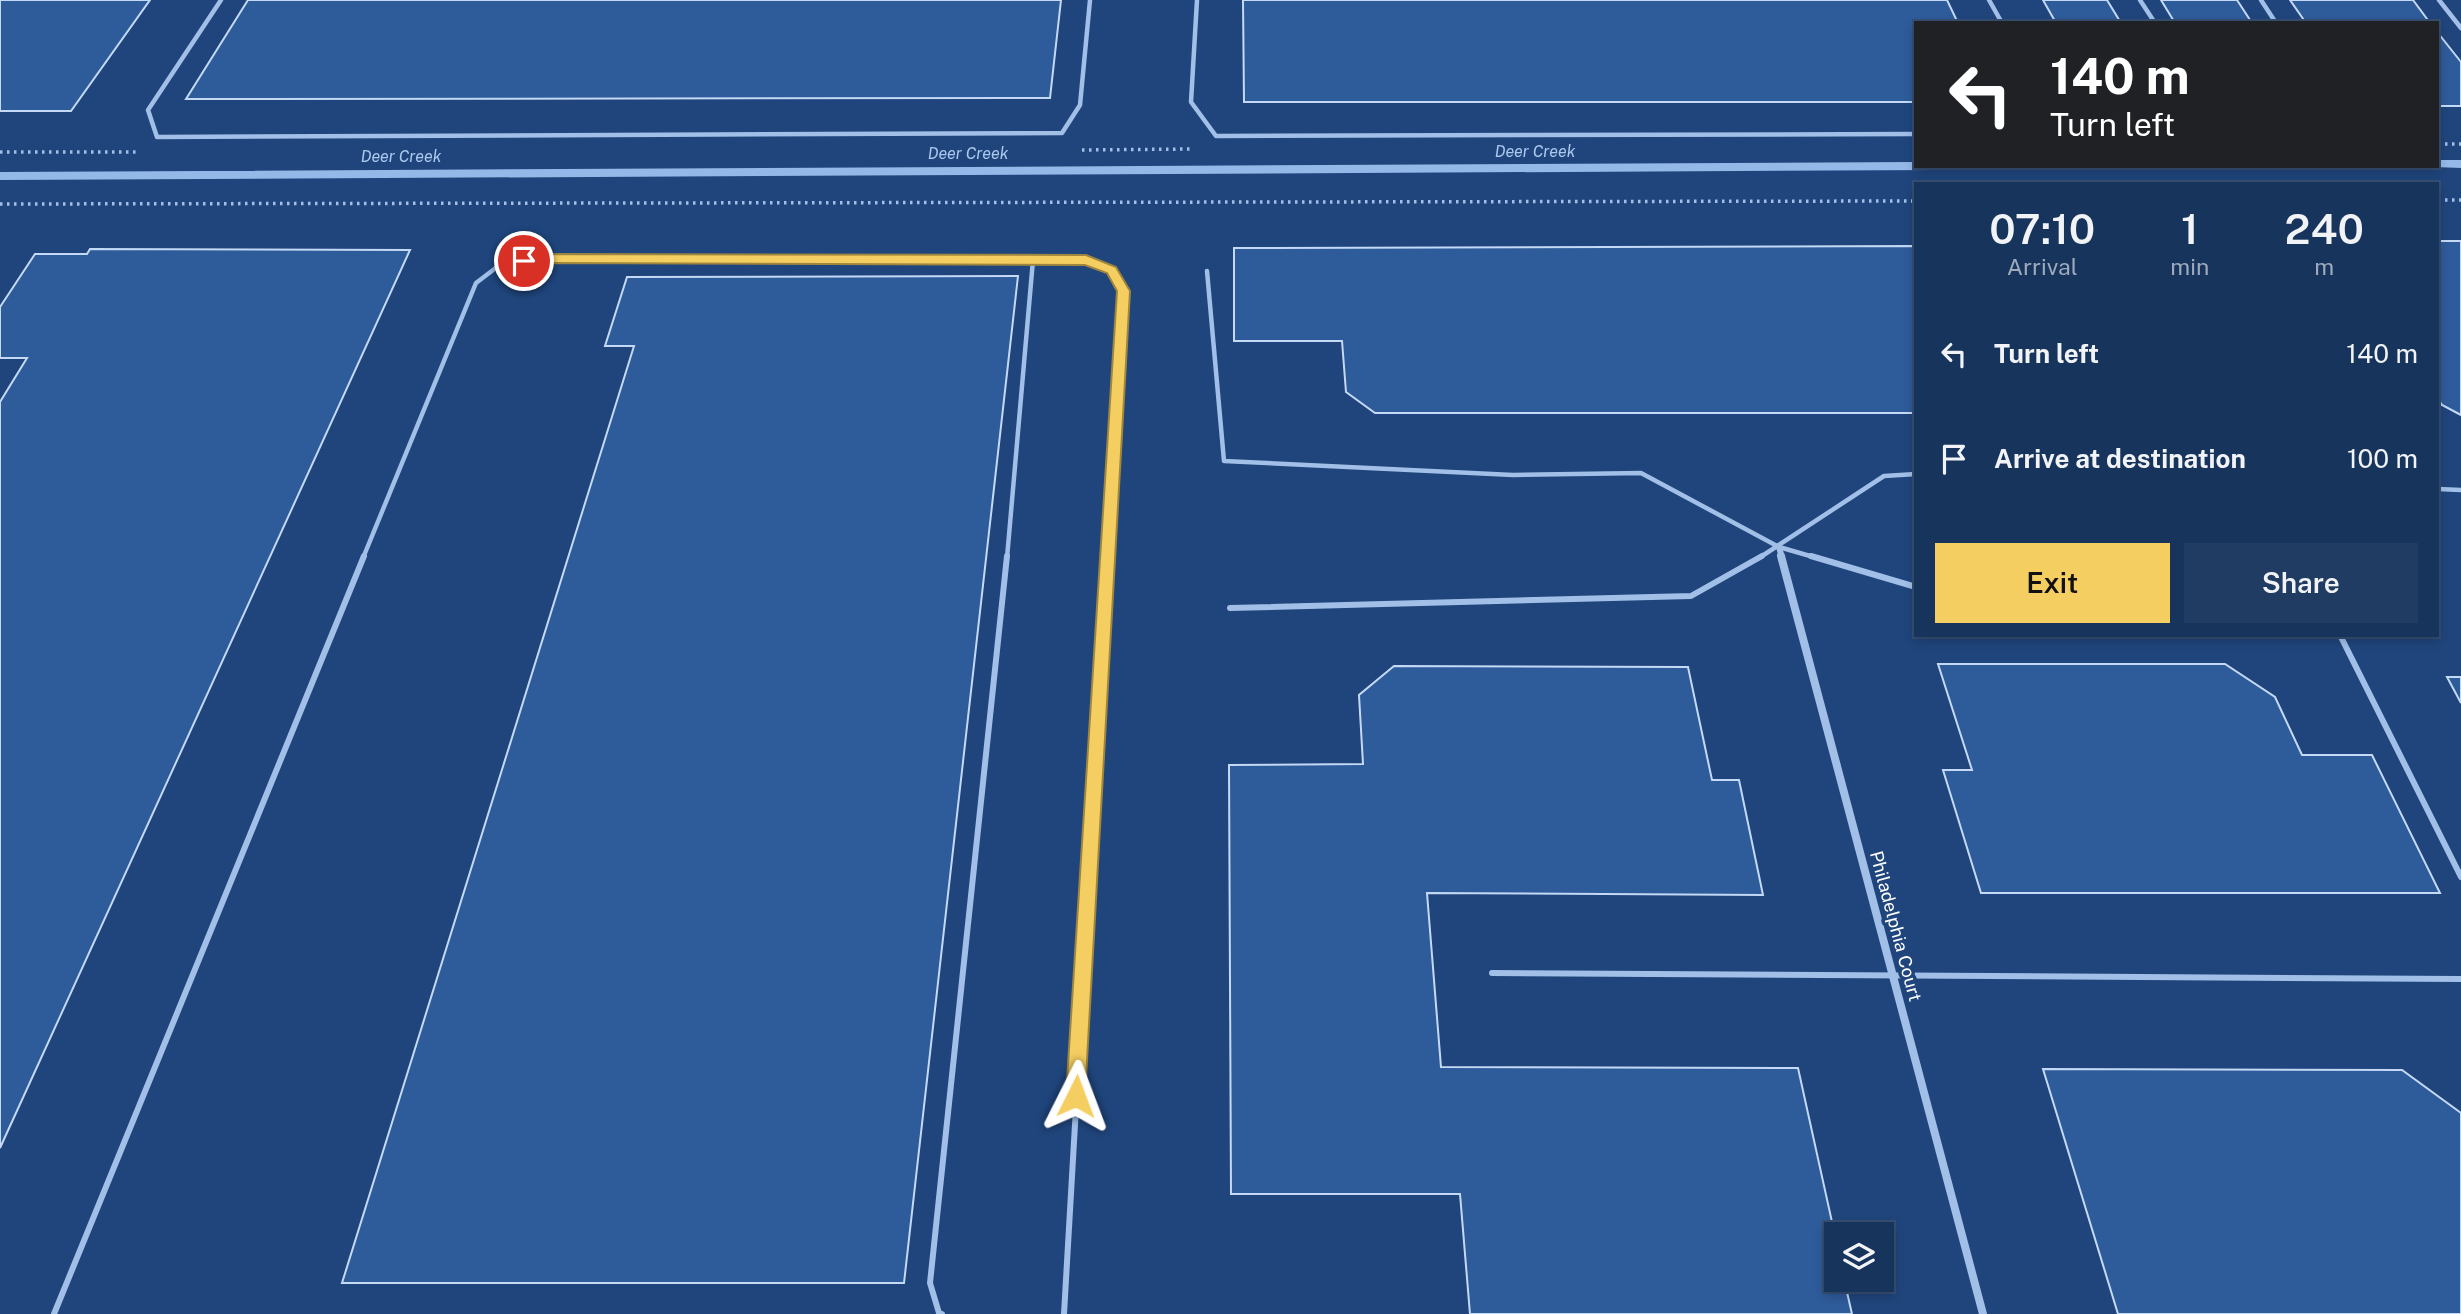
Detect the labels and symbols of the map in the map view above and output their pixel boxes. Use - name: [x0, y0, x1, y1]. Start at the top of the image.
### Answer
- water label: Deer Creek: [1495, 142, 1576, 161]
- water label: Deer Creek: [928, 144, 1009, 163]
- water label: Deer Creek: [361, 147, 442, 166]
- pin: [494, 231, 554, 291]
- street label: Philadelphia Court: [1866, 849, 1926, 1003]
- position arrow: [1039, 1059, 1113, 1133]

